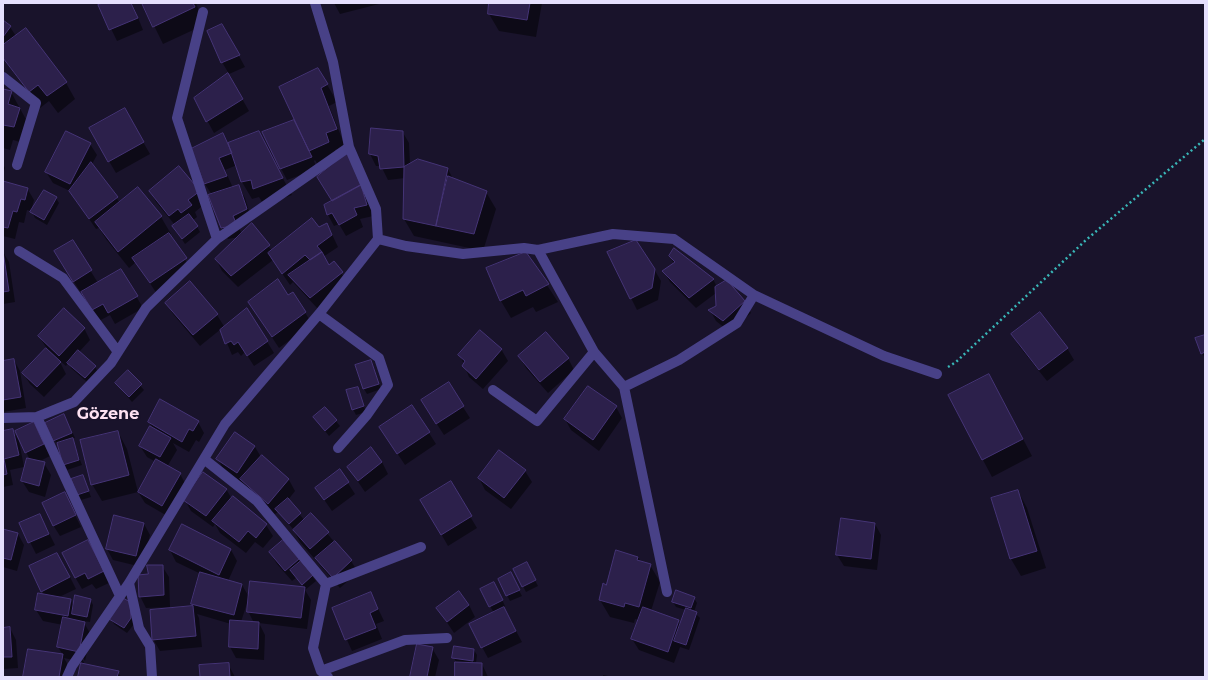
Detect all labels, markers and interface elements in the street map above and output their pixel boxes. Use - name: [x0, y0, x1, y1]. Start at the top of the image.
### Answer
- district label: Gözene: [77, 404, 139, 424]

